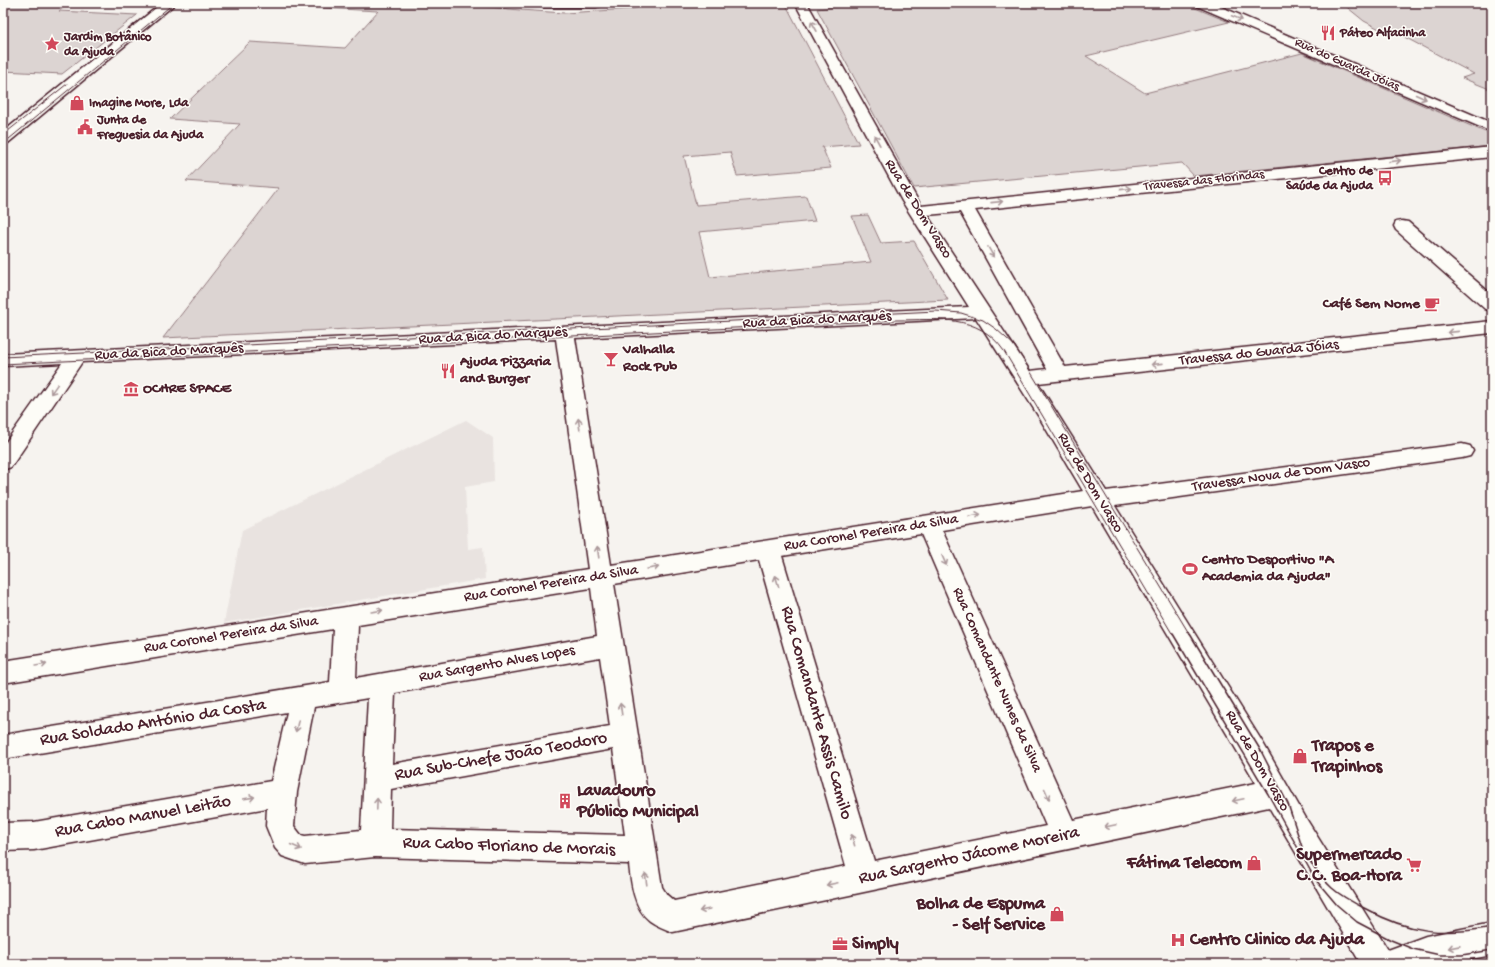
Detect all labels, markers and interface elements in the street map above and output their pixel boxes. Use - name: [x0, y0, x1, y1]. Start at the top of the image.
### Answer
- one-way arrow: [1230, 14, 1242, 22]
- one-way arrow: [809, 21, 817, 33]
- restaurant icon: Páteo Alfacinha: [1319, 24, 1337, 42]
- place label: Páteo Alfacinha: [1339, 25, 1426, 41]
- place label: Jardim Botânico da Ajuda: [63, 29, 152, 60]
- place icon: Jardim Botânico da Ajuda: [43, 35, 61, 53]
- street label: Rua do Guarda Jóias: [1292, 35, 1403, 95]
- shop icon: Imagine More, Lda: [68, 94, 86, 112]
- one-way arrow: [1414, 94, 1426, 101]
- place label: Imagine More, Lda: [89, 96, 189, 111]
- place label: Junta de Freguesia da Ajuda: [96, 113, 204, 143]
- public building icon: Junta de Freguesia da Ajuda: [76, 118, 94, 136]
- one-way arrow: [872, 134, 880, 146]
- street label: Rua de Dom Vasco: [880, 156, 956, 262]
- one-way arrow: [1388, 158, 1401, 165]
- place label: Centro de Saúde da Ajuda: [1286, 164, 1374, 194]
- street label: Travessa das Florindas: [1142, 167, 1266, 195]
- bus stop icon: Centro de Saúde da Ajuda: [1376, 169, 1394, 187]
- one-way arrow: [1119, 185, 1132, 193]
- one-way arrow: [990, 199, 1003, 206]
- one-way arrow: [987, 246, 995, 258]
- place label: Café Sem Nome: [1322, 295, 1421, 313]
- cafe icon: Café Sem Nome: [1423, 295, 1441, 313]
- street label: Rua da Bica do Marquês: [742, 307, 892, 333]
- street label: Rua da Bica do Marquês: [418, 323, 568, 349]
- one-way arrow: [1447, 328, 1460, 335]
- street label: Travessa do Guarda Jóias: [1177, 336, 1340, 370]
- street label: Rua da Bica do Marquês: [94, 339, 244, 365]
- place label: Valhalla Rock Pub: [622, 341, 677, 376]
- bar icon: Valhalla Rock Pub: [602, 350, 620, 368]
- place label: Ajuda Pizzaria and Burger: [459, 353, 552, 388]
- one-way arrow: [1151, 360, 1164, 368]
- restaurant icon: Ajuda Pizzaria and Burger: [439, 362, 457, 380]
- museum icon: OCHRE SPACE: [122, 380, 140, 398]
- place label: OCHRE SPACE: [143, 380, 233, 398]
- one-way arrow: [50, 383, 58, 394]
- one-way arrow: [574, 418, 582, 431]
- street label: Rua de Dom Vasco: [1053, 430, 1127, 537]
- street label: Travessa Nova de Dom Vasco: [1190, 454, 1371, 497]
- street label: Rua Coronel Pereira da Silva: [783, 510, 960, 556]
- one-way arrow: [968, 512, 981, 520]
- one-way arrow: [594, 546, 602, 559]
- place label: Centro Desportivo "A Academia da Ajuda": [1201, 551, 1335, 586]
- one-way arrow: [941, 553, 948, 565]
- sports icon: Centro Desportivo "A Academia da Ajuda": [1181, 560, 1199, 578]
- street label: Rua Coronel Pereira da Silva: [463, 561, 640, 607]
- one-way arrow: [647, 564, 660, 572]
- one-way arrow: [773, 575, 780, 588]
- street label: Rua Comandante Nunes da Silva: [948, 585, 1046, 776]
- street label: Rua Comandante Assis Camilo: [775, 604, 857, 822]
- one-way arrow: [370, 607, 383, 615]
- street label: Rua Coronel Pereira da Silva: [143, 612, 320, 658]
- street label: Rua Sargento Alves Lopes: [418, 641, 577, 687]
- one-way arrow: [35, 661, 48, 669]
- street label: Rua Soldado António da Costa: [39, 695, 268, 751]
- one-way arrow: [617, 703, 625, 716]
- street label: Rua de Dom Vasco: [1221, 707, 1293, 815]
- one-way arrow: [292, 719, 300, 732]
- street label: Rua Sub-Chefe João Teodoro: [393, 728, 609, 786]
- place label: Trapos e Trapinhos: [1310, 736, 1384, 778]
- shop icon: Trapos e Trapinhos: [1291, 747, 1309, 765]
- place label: Lavadouro Público Municipal: [576, 781, 699, 823]
- one-way arrow: [1044, 788, 1051, 800]
- street label: Rua Cabo Manuel Leitão: [53, 791, 233, 843]
- building icon: Lavadouro Público Municipal: [556, 792, 574, 810]
- one-way arrow: [242, 794, 255, 802]
- one-way arrow: [1232, 796, 1245, 804]
- one-way arrow: [373, 798, 381, 811]
- street label: Rua Sargento Jácome Moreira: [857, 822, 1082, 890]
- one-way arrow: [1104, 823, 1117, 831]
- street label: Rua Cabo Floriano de Morais: [402, 833, 617, 861]
- one-way arrow: [849, 834, 857, 847]
- one-way arrow: [290, 844, 302, 851]
- place label: Supermercado C.C. Boa-Hora: [1296, 845, 1403, 887]
- place label: Fátima Telecom: [1126, 853, 1242, 874]
- shop icon: Fátima Telecom: [1245, 854, 1263, 872]
- supermarket icon: Supermercado C.C. Boa-Hora: [1405, 856, 1423, 874]
- one-way arrow: [642, 873, 650, 886]
- one-way arrow: [826, 881, 839, 889]
- place label: Bolha de Espuma - Self Service: [916, 894, 1046, 936]
- shop icon: Bolha de Espuma - Self Service: [1048, 905, 1066, 923]
- one-way arrow: [699, 907, 712, 915]
- place label: Centro Clinico da Ajuda: [1189, 930, 1365, 951]
- hospital icon: Centro Clinico da Ajuda: [1169, 931, 1187, 949]
- place label: Simply: [852, 934, 899, 955]
- office icon: Simply: [831, 935, 849, 953]
- one-way arrow: [1448, 943, 1461, 951]

